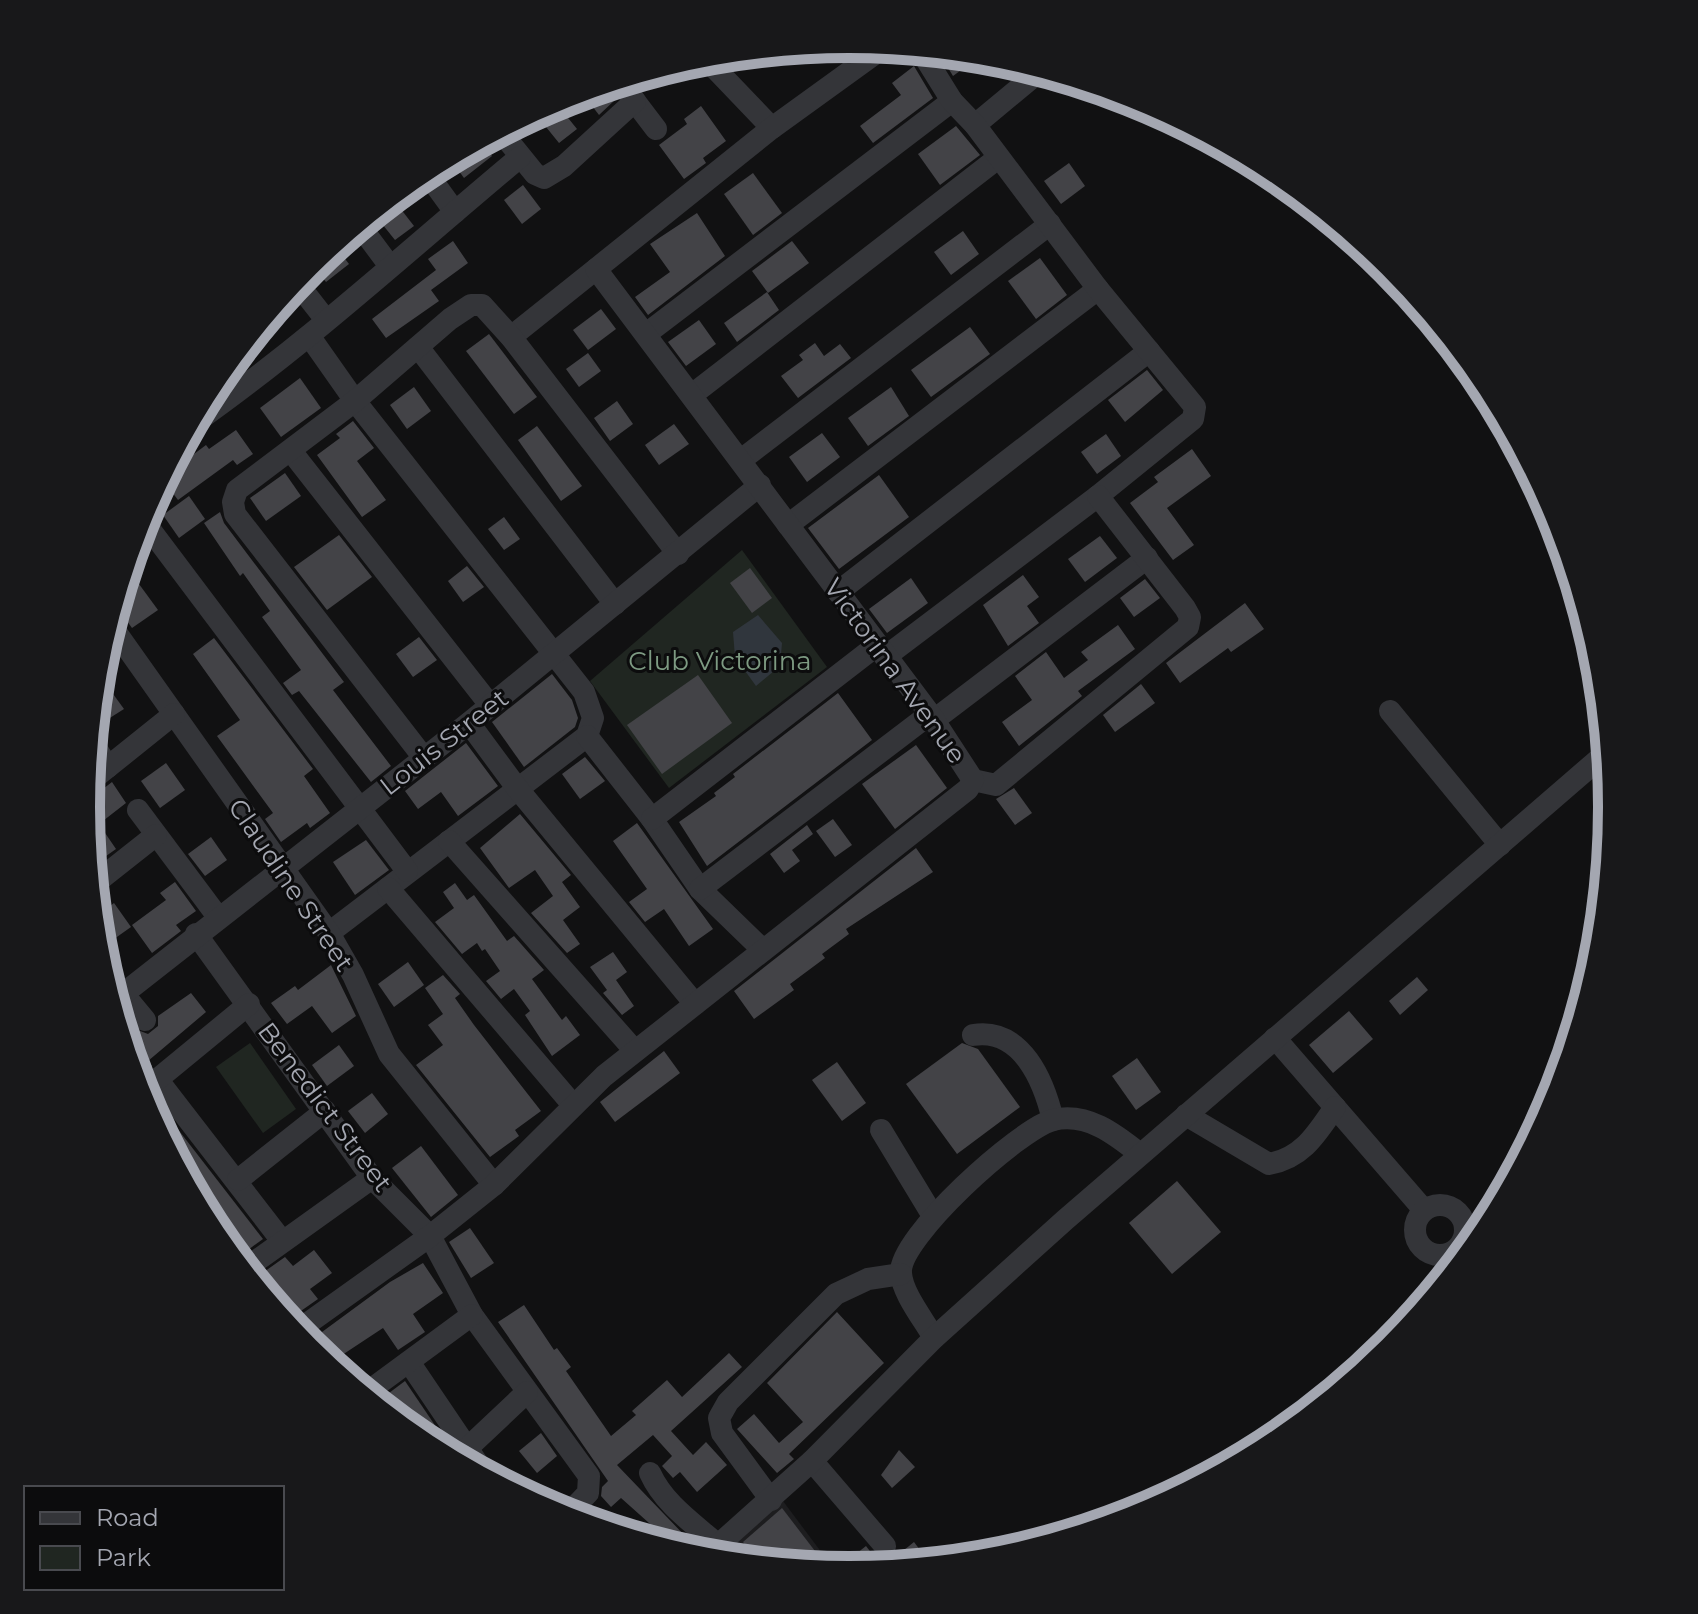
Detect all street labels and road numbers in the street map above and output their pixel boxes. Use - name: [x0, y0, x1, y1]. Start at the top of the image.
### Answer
- street label: Victorina Avenue: [817, 572, 973, 770]
- street label: Louis Street: [373, 682, 515, 802]
- street label: Claudine Street: [221, 793, 361, 977]
- street label: Benedict Street: [251, 1016, 399, 1198]

